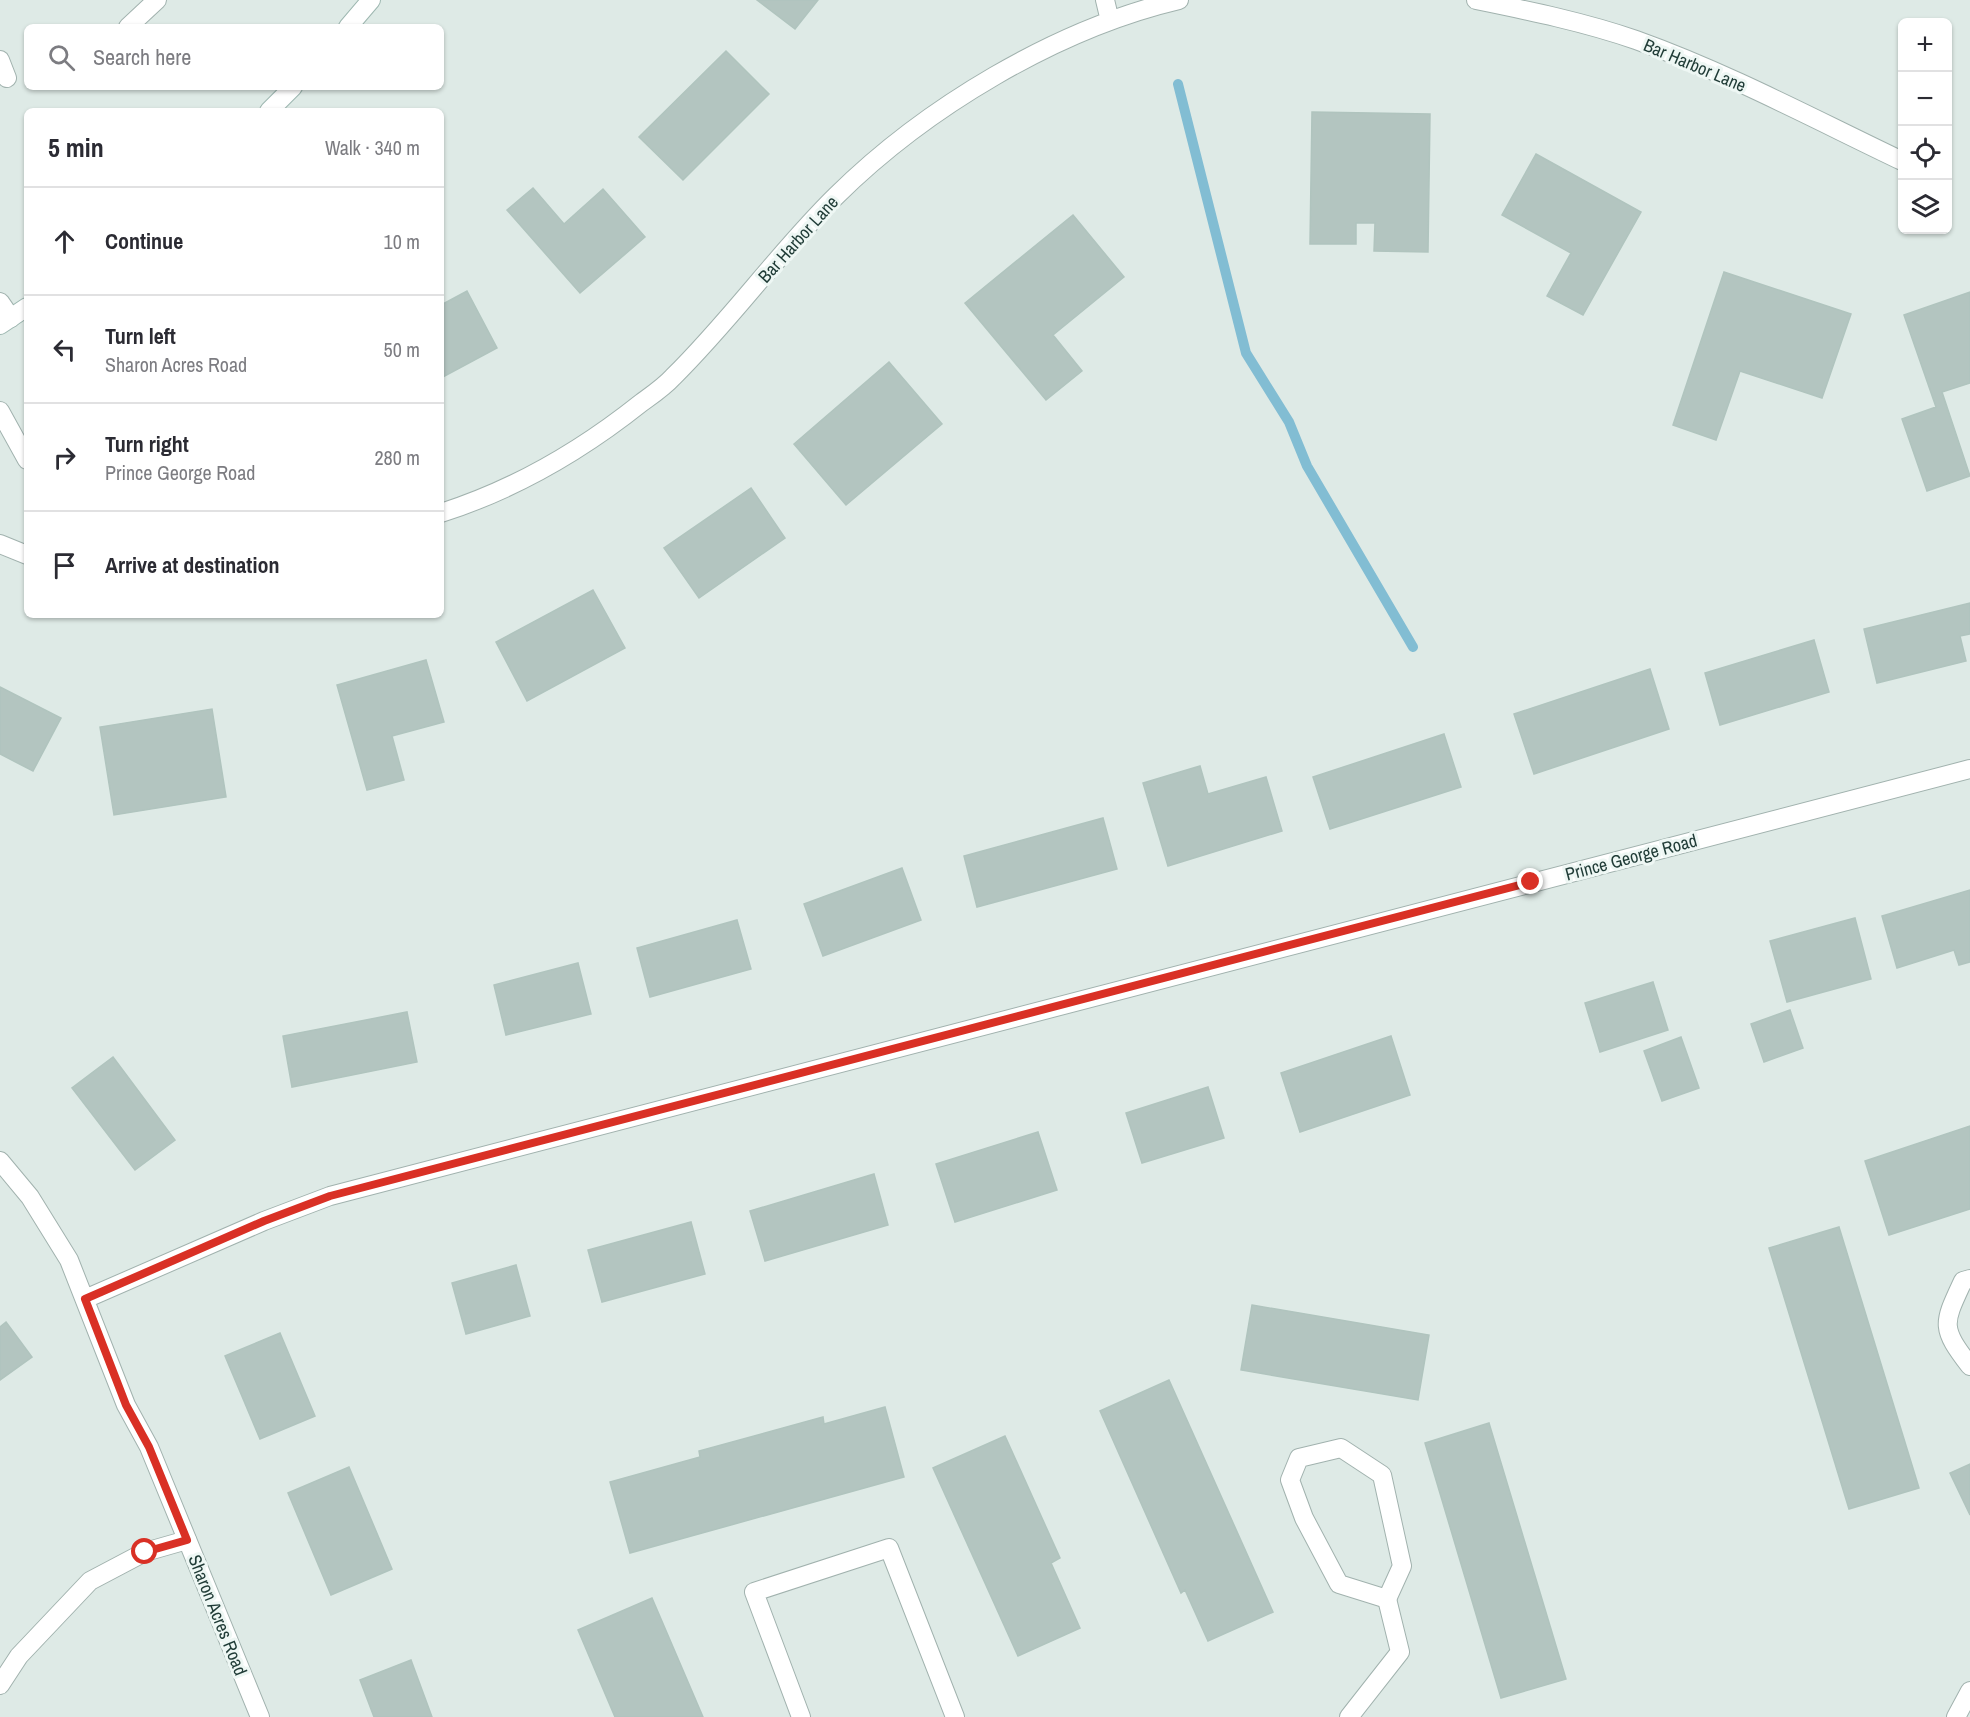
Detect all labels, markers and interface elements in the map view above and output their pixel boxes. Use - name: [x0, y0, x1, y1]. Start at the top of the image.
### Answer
- map controls: [1898, 18, 1952, 234]
- button: +: [1898, 18, 1952, 72]
- search box: [24, 24, 444, 90]
- street label: Bar Harbor Lane: [1640, 32, 1750, 98]
- icon: search: [45, 41, 78, 74]
- text: Search here: [93, 42, 191, 72]
- button: −: [1898, 72, 1952, 126]
- button: locate: [1898, 126, 1952, 180]
- text: 5 min: [48, 130, 104, 165]
- text: Walk · 340 m: [325, 134, 420, 161]
- button: layers: [1898, 180, 1952, 234]
- street label: Bar Harbor Lane: [752, 190, 844, 288]
- icon: ahead: [48, 225, 81, 258]
- text: Continue: [105, 226, 183, 256]
- text: 10 m: [384, 228, 420, 255]
- text: Turn left: [105, 321, 176, 351]
- icon: left: [48, 333, 81, 366]
- text: 50 m: [384, 336, 420, 363]
- text: Sharon Acres Road: [105, 351, 247, 378]
- text: Turn right: [105, 429, 189, 459]
- icon: right: [48, 441, 81, 474]
- text: 280 m: [374, 444, 420, 471]
- text: Prince George Road: [105, 459, 255, 486]
- icon: arrive: [48, 549, 81, 582]
- text: Arrive at destination: [105, 550, 279, 580]
- street label: Prince George Road: [1562, 827, 1700, 887]
- route end: [1517, 868, 1543, 894]
- route start: [131, 1538, 157, 1564]
- street label: Sharon Acres Road: [182, 1551, 254, 1679]

